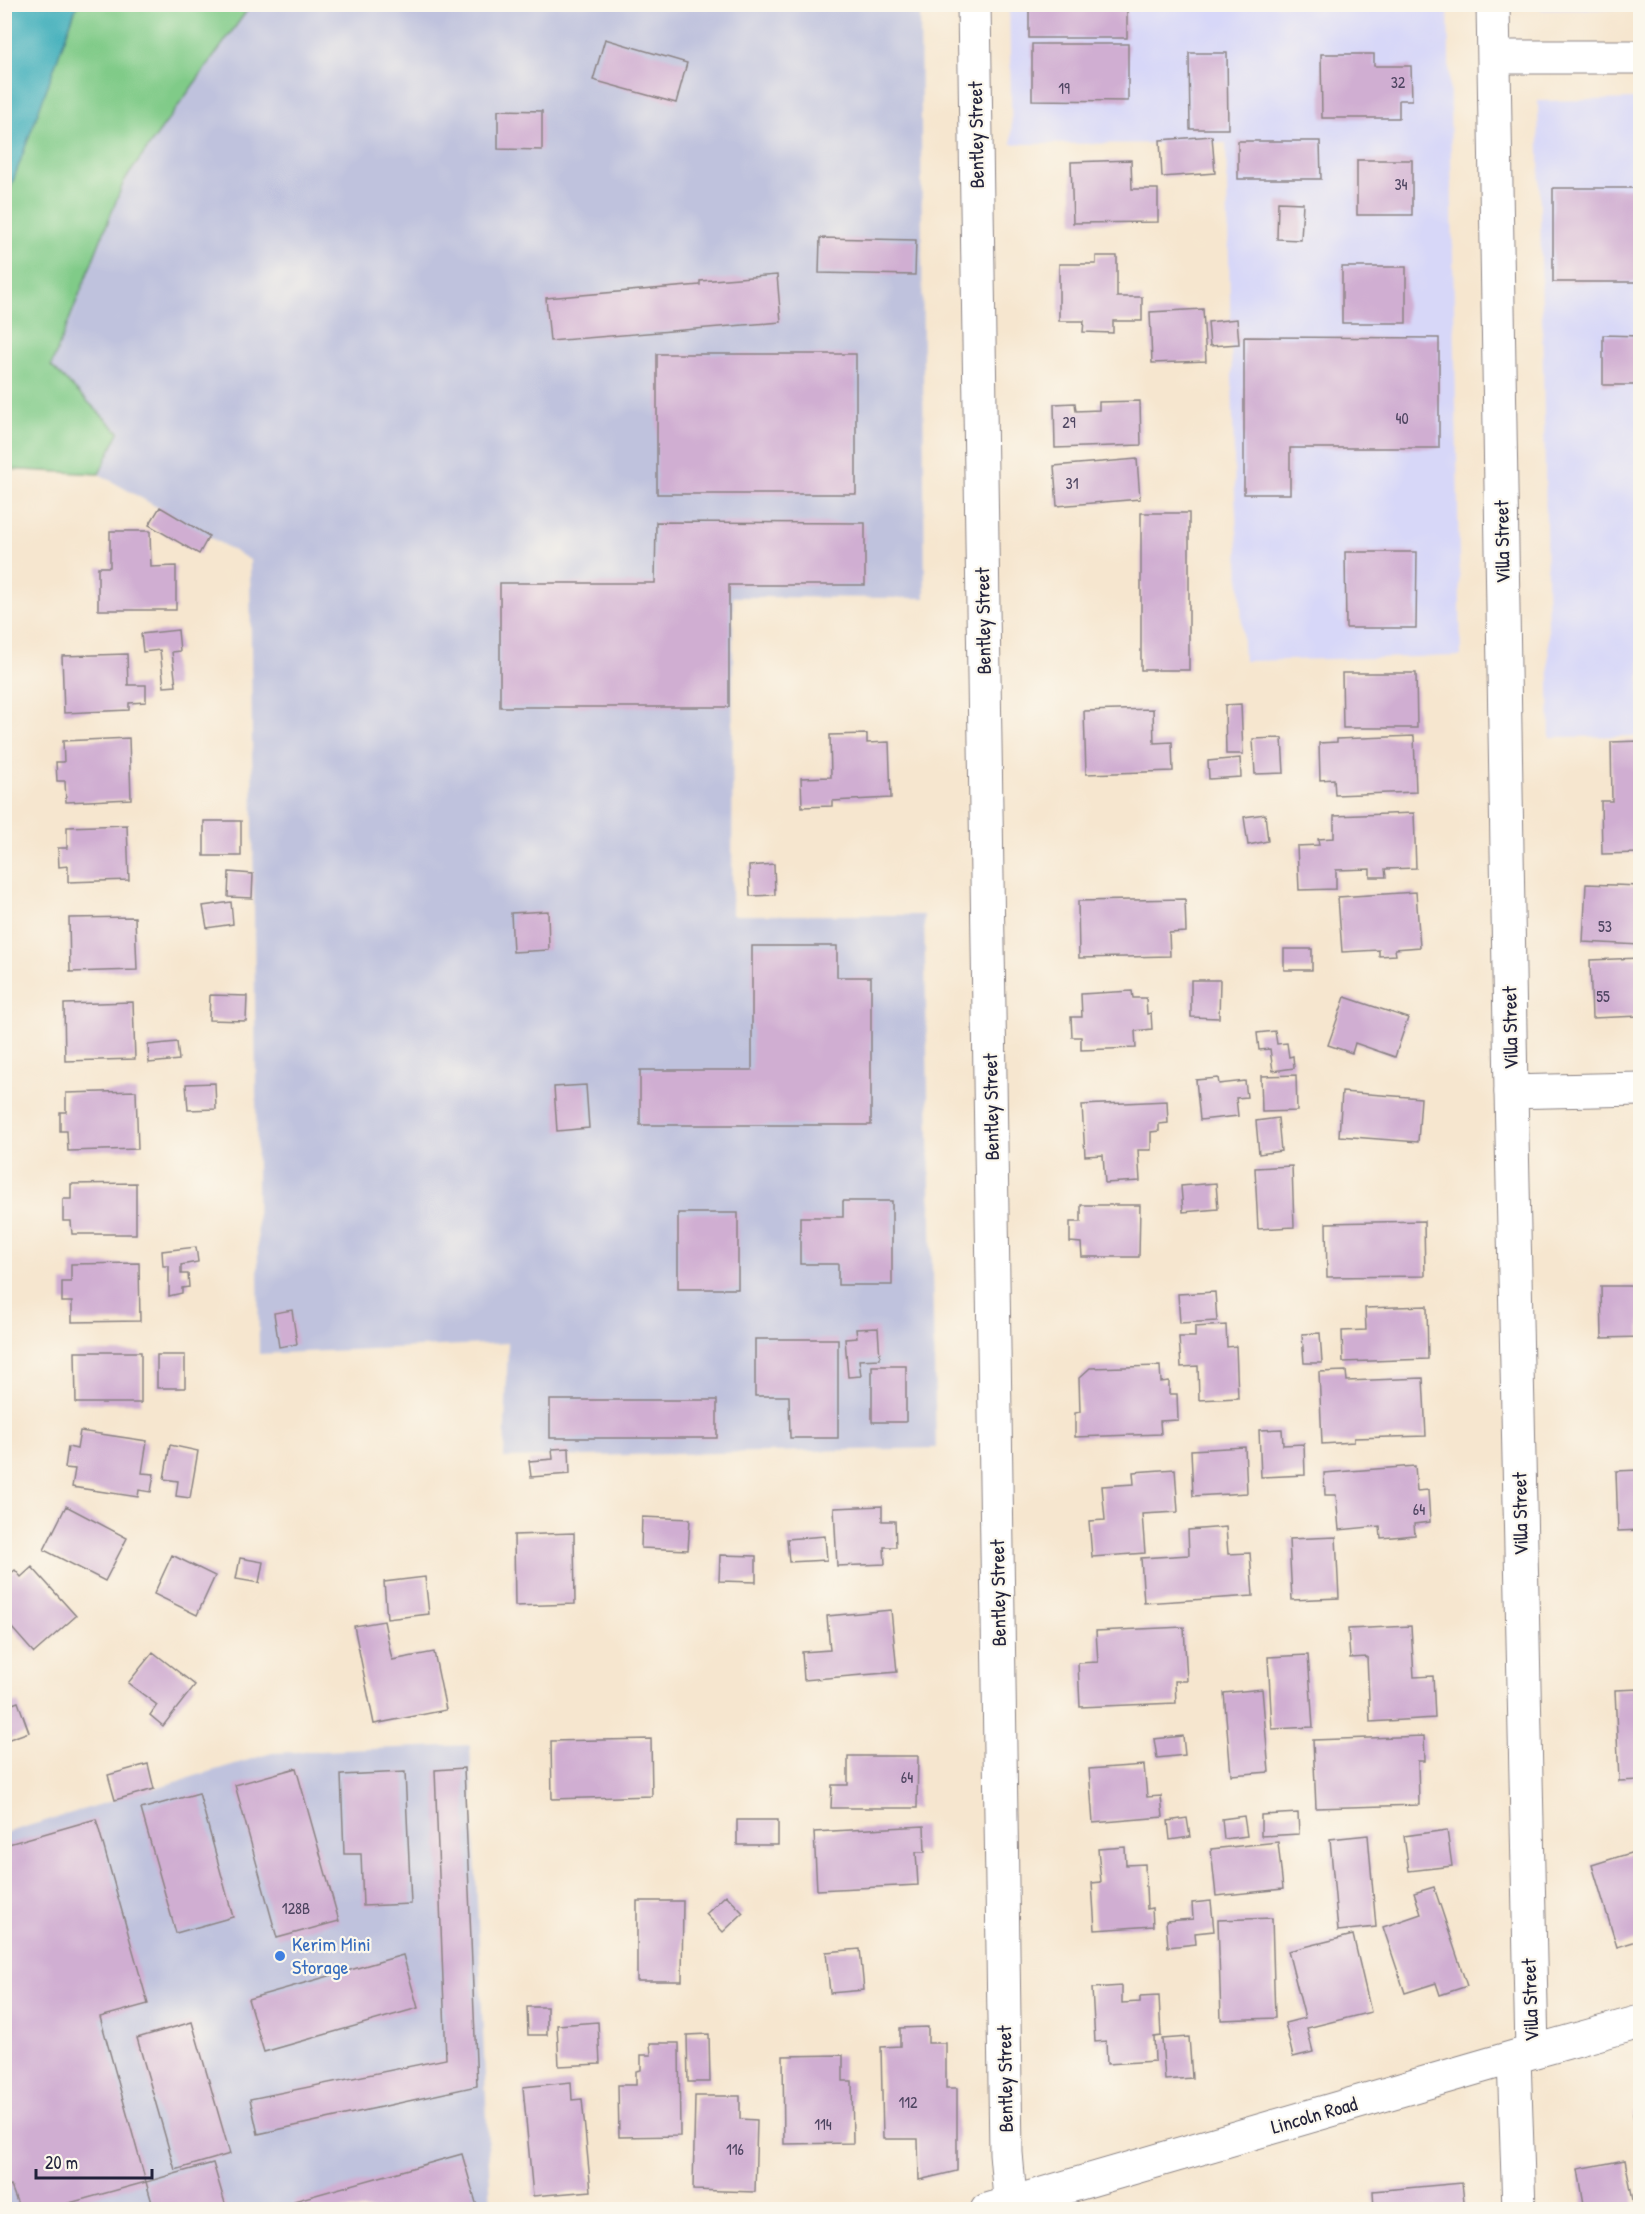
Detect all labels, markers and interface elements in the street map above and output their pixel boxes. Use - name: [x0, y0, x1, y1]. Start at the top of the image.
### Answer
- house number: 32: [1391, 71, 1406, 93]
- house number: 19: [1058, 77, 1070, 99]
- street label: Bentley Street: [961, 80, 990, 189]
- house number: 34: [1394, 173, 1408, 195]
- house number: 40: [1395, 407, 1409, 429]
- house number: 29: [1062, 411, 1076, 433]
- house number: 31: [1066, 472, 1079, 494]
- street label: Villa Street: [1487, 499, 1516, 584]
- street label: Bentley Street: [968, 566, 997, 675]
- house number: 53: [1598, 915, 1612, 937]
- street label: Villa Street: [1495, 985, 1524, 1070]
- house number: 55: [1596, 985, 1610, 1007]
- street label: Bentley Street: [976, 1052, 1005, 1161]
- street label: Villa Street: [1505, 1471, 1534, 1556]
- house number: 64: [1413, 1498, 1425, 1520]
- street label: Bentley Street: [983, 1538, 1012, 1647]
- house number: 64: [901, 1766, 913, 1788]
- house number: 128B: [282, 1897, 310, 1919]
- place label: Kerim Mini Storage: [292, 1930, 371, 1980]
- marker: Kerim Mini Storage: [273, 1949, 287, 1963]
- street label: Villa Street: [1515, 1957, 1544, 2042]
- street label: Bentley Street: [990, 2024, 1019, 2133]
- street label: Lincoln Road: [1268, 2089, 1360, 2140]
- house number: 112: [898, 2091, 918, 2113]
- house number: 114: [814, 2113, 832, 2135]
- house number: 116: [726, 2138, 744, 2160]
- scale bar: [36, 2142, 152, 2180]
- text: 20 m: [45, 2150, 78, 2175]

